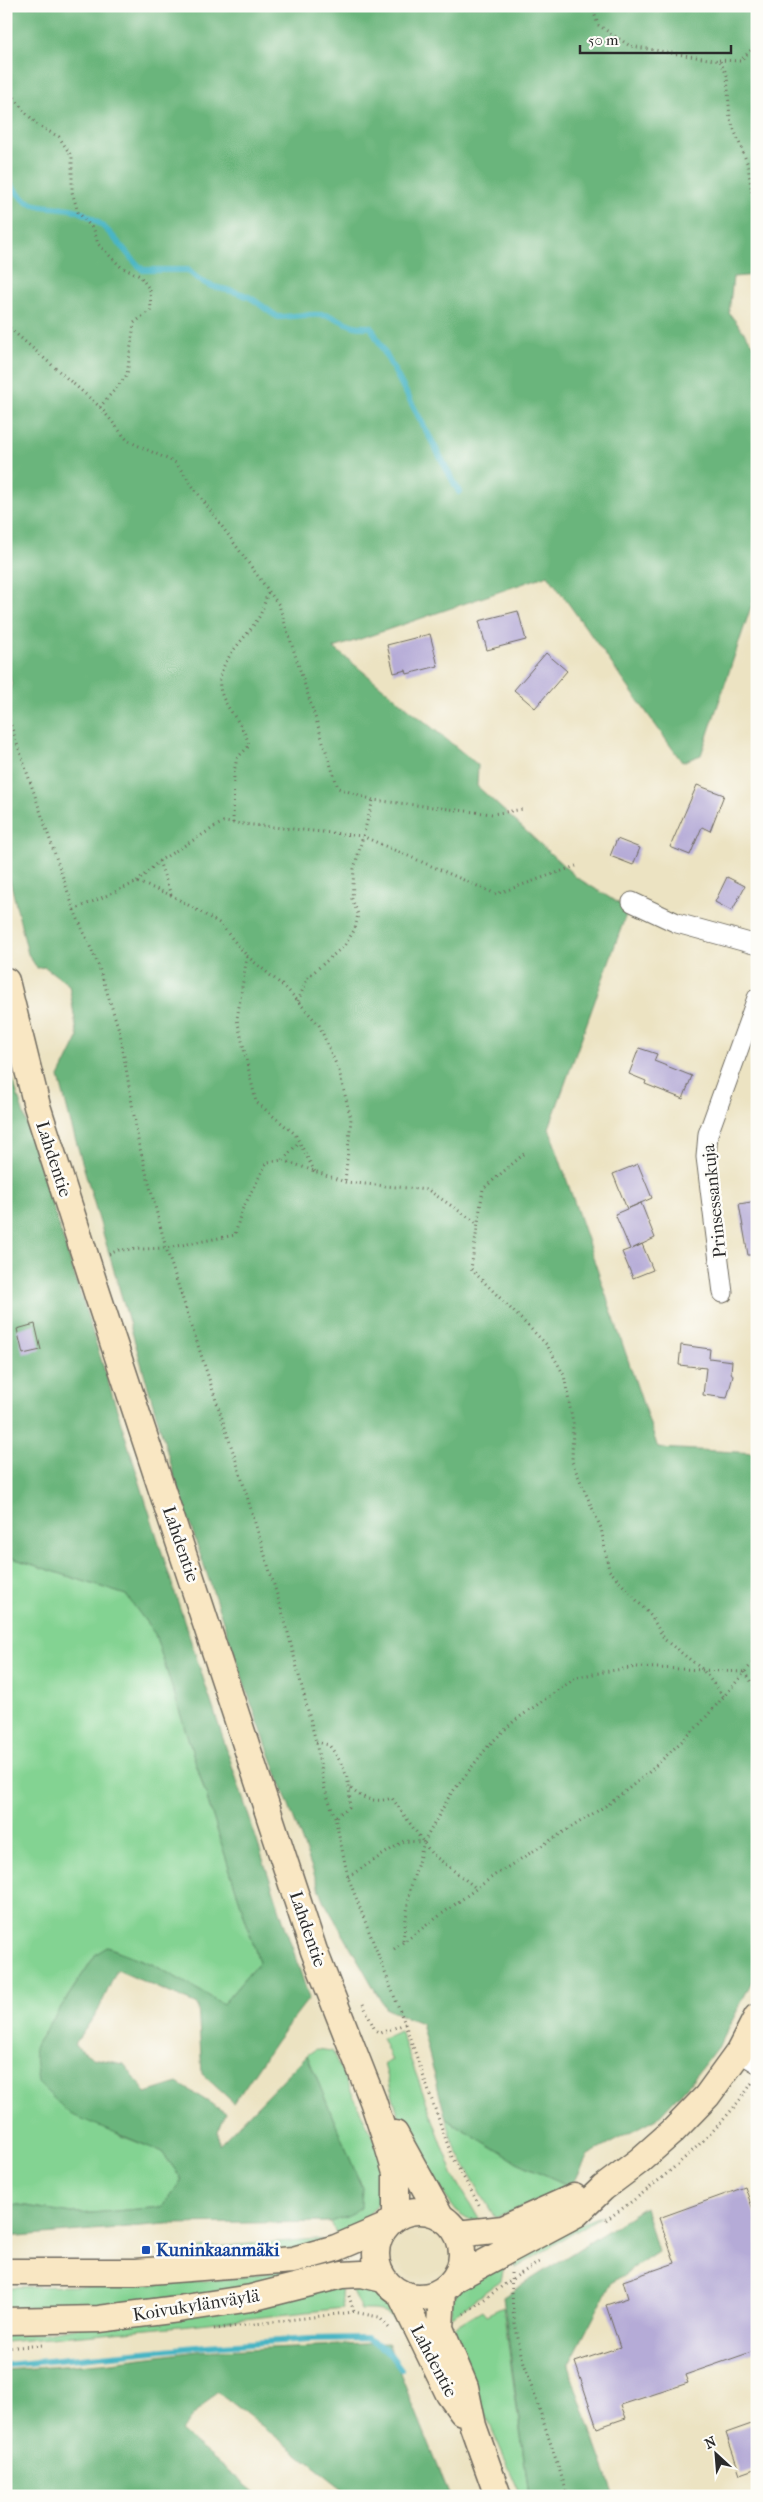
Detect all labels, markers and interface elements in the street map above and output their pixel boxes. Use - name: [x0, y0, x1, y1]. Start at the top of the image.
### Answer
- scale bar: [580, 22, 732, 54]
- text: 50 m: [588, 31, 619, 49]
- street label: Lahdentie: [31, 1118, 76, 1200]
- street label: Prinsessankuja: [698, 1142, 731, 1259]
- street label: Lahdentie: [158, 1503, 203, 1585]
- street label: Lahdentie: [285, 1888, 330, 1970]
- place label: Kuninkaanmäki: [156, 2240, 280, 2261]
- marker: Kuninkaanmäki: [140, 2244, 152, 2256]
- street label: Koivukylänväylä: [131, 2285, 262, 2326]
- street label: Lahdentie: [406, 2322, 461, 2401]
- north arrow: [690, 2430, 740, 2480]
- text: N: [702, 2433, 719, 2453]

